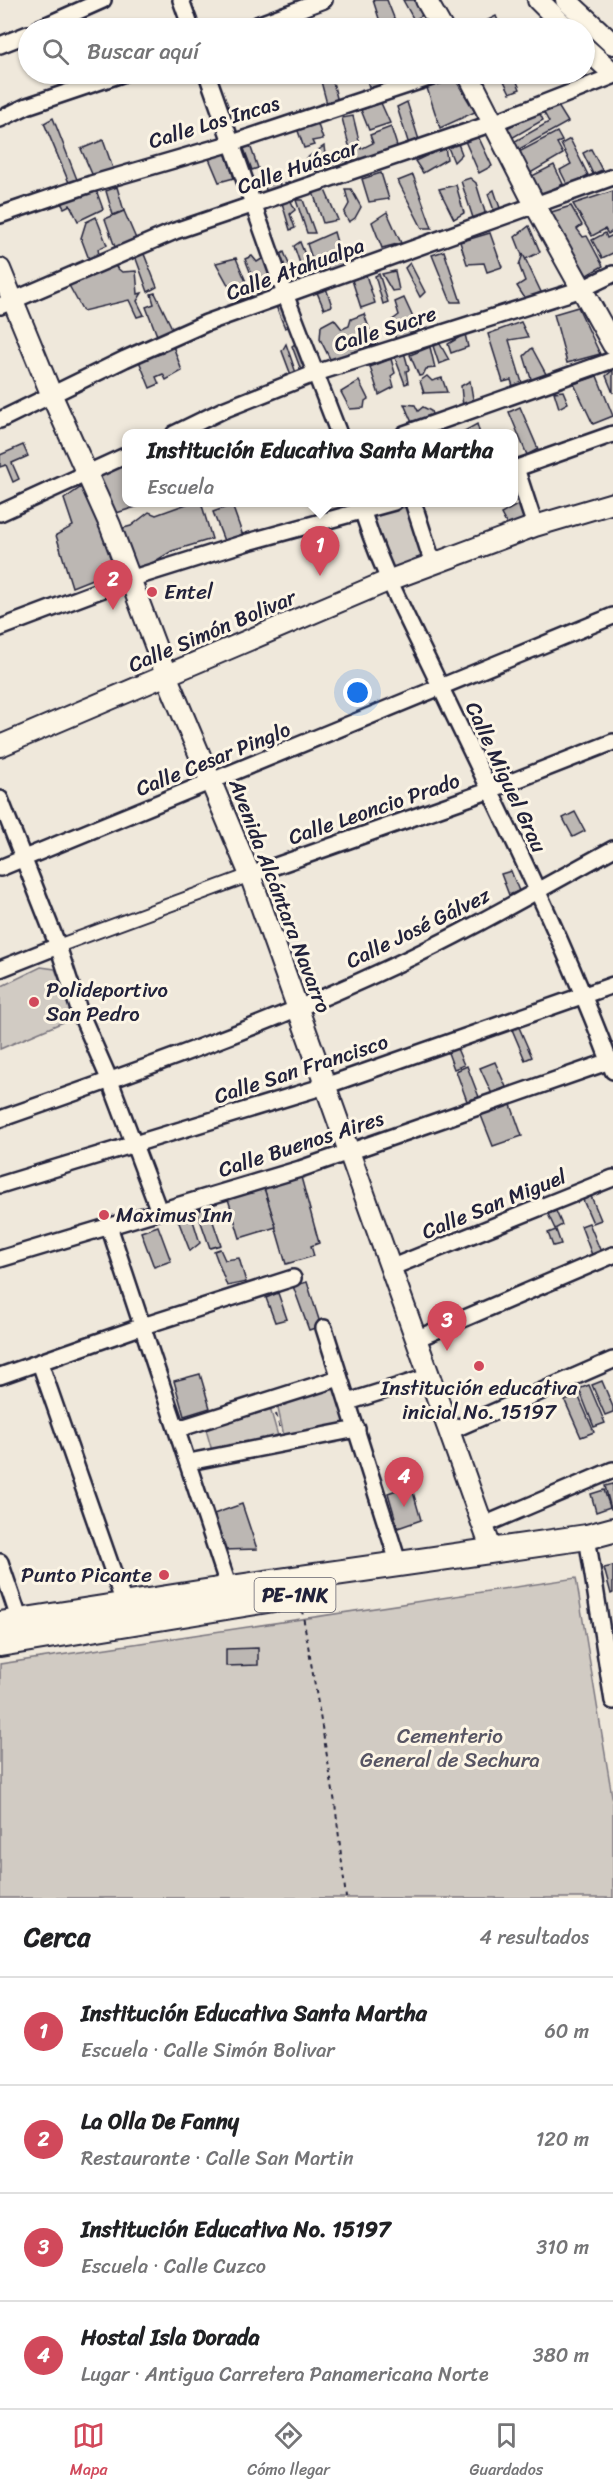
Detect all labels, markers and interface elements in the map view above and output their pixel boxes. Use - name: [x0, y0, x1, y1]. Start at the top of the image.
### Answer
- search box: [18, 18, 595, 84]
- text: Buscar aquí: [87, 32, 199, 71]
- icon: search: [39, 35, 72, 68]
- street label: Calle Los Incas: [144, 84, 285, 160]
- street label: Calle Huáscar: [232, 128, 365, 206]
- street label: Calle Atahualpa: [220, 226, 370, 312]
- street label: Calle Sucre: [329, 294, 442, 363]
- popup: [122, 429, 518, 507]
- text: Institución Educativa Santa Martha: [147, 431, 493, 470]
- text: Escuela: [147, 470, 214, 505]
- pin: 1: [300, 526, 340, 576]
- pin: 2: [94, 560, 132, 610]
- place label: Entel: [164, 573, 214, 611]
- street label: Calle Simón Bolivar: [122, 578, 303, 684]
- marker: Entel: [145, 585, 159, 599]
- your location: [343, 678, 372, 707]
- street label: Calle Miguel Grau: [454, 695, 558, 860]
- street label: Calle Cesar Pinglo: [130, 711, 296, 807]
- street label: Calle Leoncio Prado: [283, 762, 465, 856]
- street label: Avenida Alcántara Navarro: [217, 772, 342, 1019]
- street label: Calle José Gálvez: [339, 876, 497, 980]
- place label: Polideportivo San Pedro: [46, 971, 168, 1033]
- marker: Polideportivo San Pedro: [27, 995, 41, 1009]
- street label: Calle San Francisco: [209, 1023, 393, 1115]
- street label: Calle Buenos Aires: [213, 1099, 389, 1189]
- street label: Calle San Miguel: [416, 1157, 573, 1250]
- place label: Maximus Inn: [116, 1196, 233, 1234]
- marker: Maximus Inn: [97, 1208, 111, 1222]
- pin: 3: [428, 1302, 466, 1351]
- marker: Institución educativa inicial No. 15197: [472, 1359, 486, 1373]
- place label: Institución educativa inicial No. 15197: [380, 1369, 578, 1431]
- pin: 4: [384, 1458, 424, 1507]
- place label: Punto Picante: [21, 1556, 152, 1594]
- marker: Punto Picante: [157, 1568, 171, 1582]
- road number: PE-1NK: [254, 1578, 336, 1612]
- park label: Cementerio General de Sechura: [360, 1717, 540, 1779]
- text: Cerca: [24, 1914, 90, 1960]
- text: 4 resultados: [480, 1920, 589, 1955]
- text: Institución Educativa Santa Martha: [81, 1994, 427, 2033]
- text: 1: [39, 2014, 48, 2049]
- text: 60 m: [544, 2014, 589, 2049]
- text: Escuela · Calle Simón Bolivar: [81, 2033, 335, 2068]
- text: La Olla De Fanny: [81, 2102, 239, 2141]
- text: 2: [38, 2122, 49, 2157]
- text: 120 m: [536, 2122, 589, 2157]
- text: Restaurante · Calle San Martin: [81, 2141, 354, 2176]
- text: Institución Educativa No. 15197: [81, 2210, 391, 2249]
- text: 3: [38, 2230, 49, 2265]
- text: 310 m: [536, 2230, 589, 2265]
- text: Escuela · Calle Cuzco: [81, 2249, 266, 2284]
- text: Hostal Isla Dorada: [81, 2318, 259, 2357]
- text: 4: [37, 2338, 50, 2373]
- text: 380 m: [533, 2338, 589, 2373]
- text: Lugar · Antigua Carretera Panamericana Norte: [81, 2357, 489, 2392]
- tab: Mapa: [70, 2419, 107, 2484]
- tab: Cómo llegar: [247, 2419, 330, 2484]
- tab: Guardados: [470, 2419, 543, 2484]

